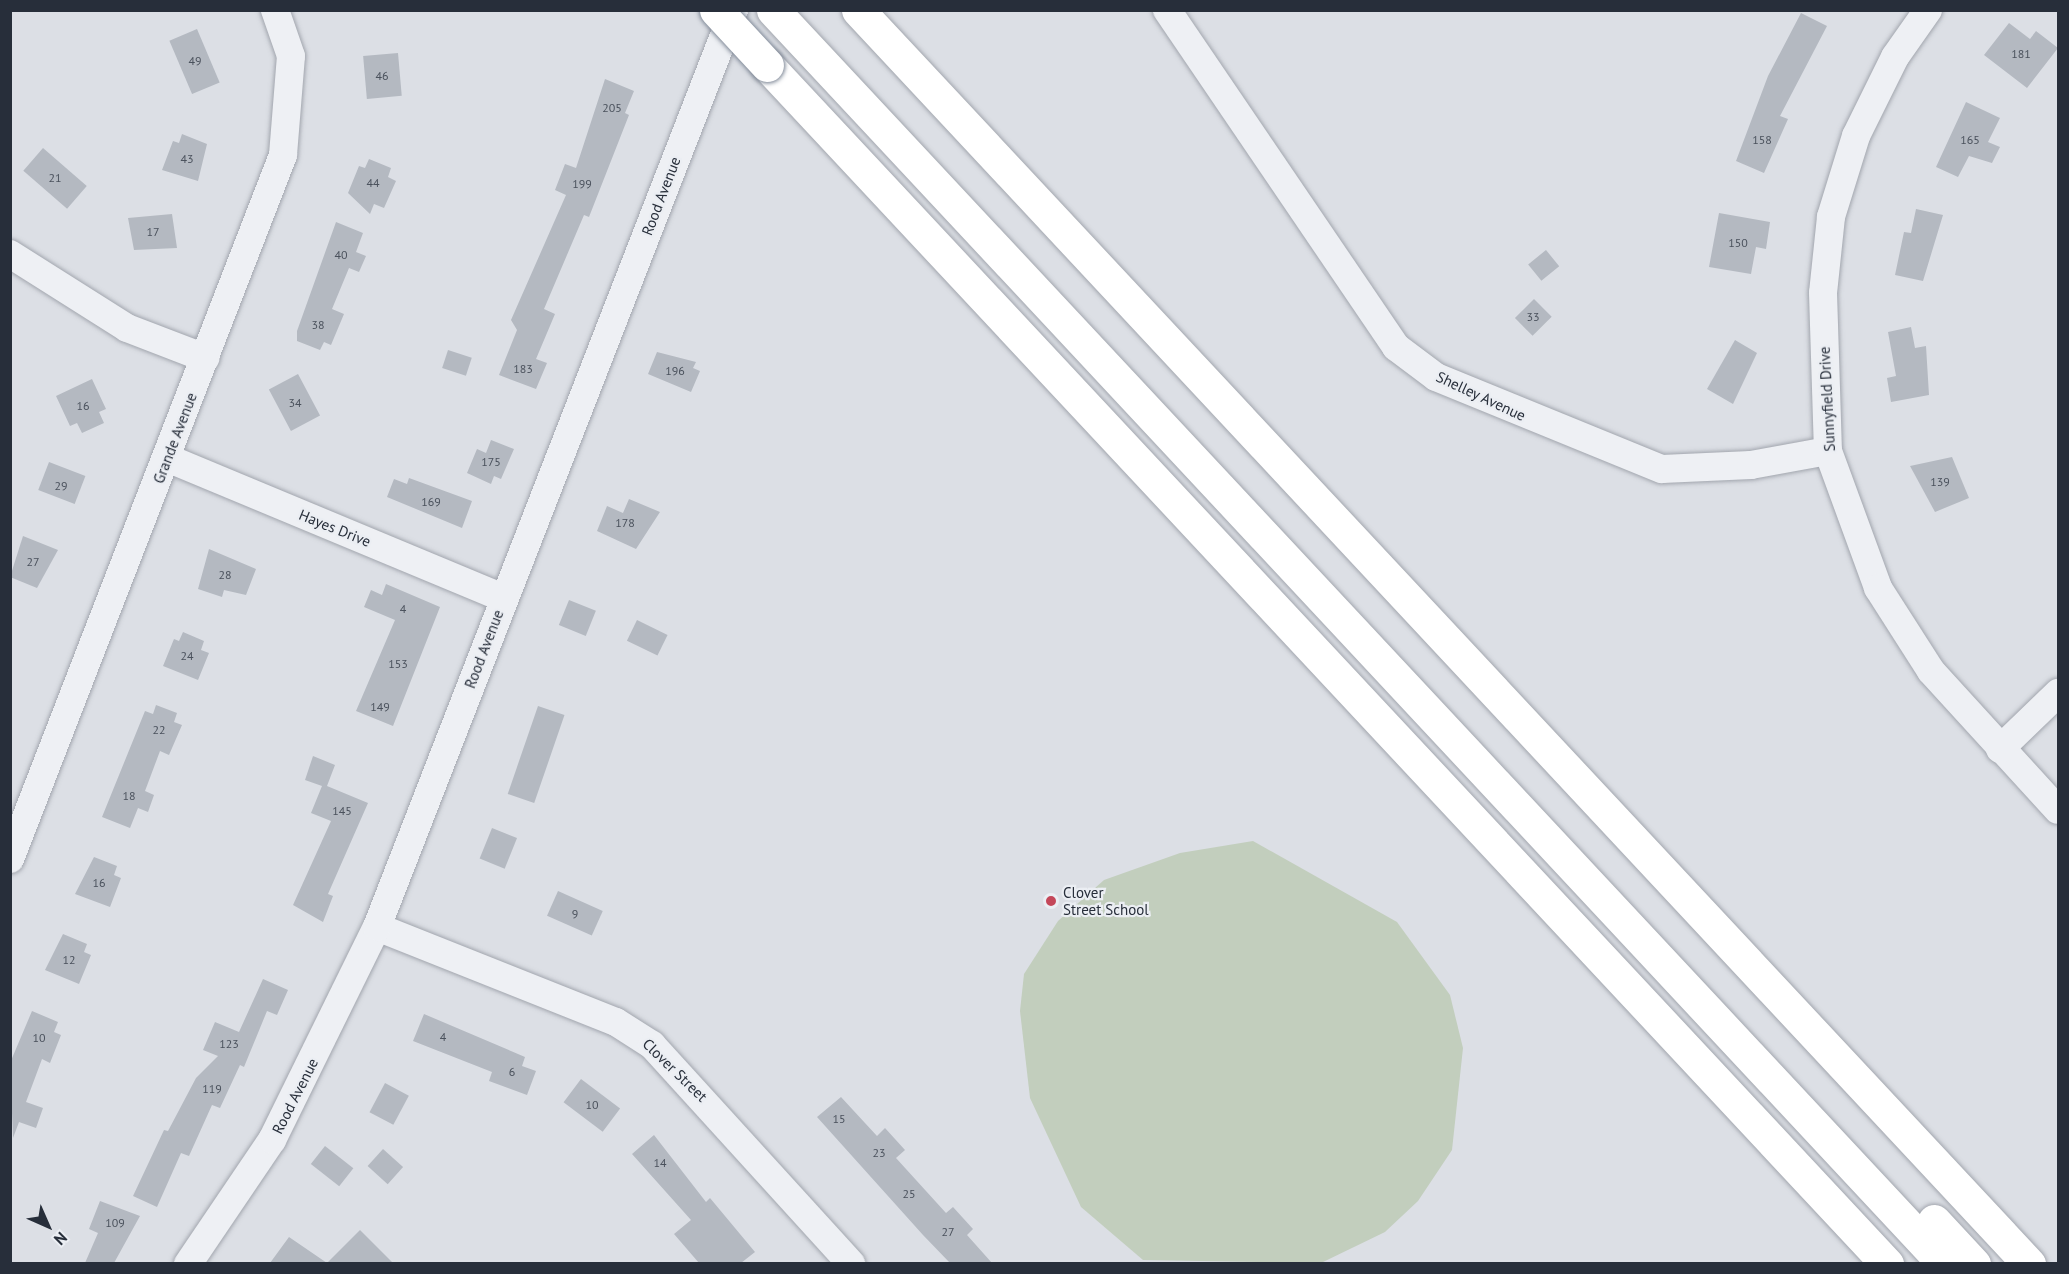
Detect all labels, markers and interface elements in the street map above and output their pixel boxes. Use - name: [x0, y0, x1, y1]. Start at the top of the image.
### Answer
- house number: 181: [2011, 47, 2031, 61]
- house number: 49: [188, 54, 202, 68]
- house number: 46: [375, 69, 389, 83]
- house number: 205: [602, 101, 622, 115]
- house number: 158: [1752, 133, 1772, 147]
- house number: 165: [1960, 133, 1980, 147]
- house number: 43: [180, 152, 194, 166]
- street label: Rood Avenue: [638, 154, 684, 238]
- house number: 21: [48, 171, 62, 185]
- house number: 44: [366, 176, 380, 190]
- house number: 199: [572, 177, 592, 191]
- house number: 17: [146, 225, 160, 239]
- house number: 150: [1728, 236, 1748, 250]
- house number: 40: [334, 248, 348, 262]
- house number: 33: [1526, 310, 1540, 324]
- house number: 38: [311, 318, 325, 332]
- street label: Sunnyfield Drive: [1815, 346, 1839, 452]
- house number: 183: [513, 362, 533, 376]
- house number: 196: [665, 364, 685, 378]
- street label: Shelley Avenue: [1433, 367, 1529, 425]
- street label: Grande Avenue: [149, 390, 201, 486]
- house number: 34: [288, 396, 302, 410]
- house number: 16: [76, 399, 90, 413]
- house number: 175: [481, 455, 501, 469]
- house number: 139: [1930, 475, 1950, 489]
- house number: 29: [54, 479, 68, 493]
- house number: 169: [421, 495, 441, 509]
- street label: Hayes Drive: [296, 505, 374, 551]
- house number: 178: [615, 516, 635, 530]
- house number: 27: [26, 555, 40, 569]
- house number: 28: [218, 568, 232, 582]
- house number: 4: [400, 602, 406, 616]
- street label: Rood Avenue: [461, 607, 507, 691]
- house number: 24: [180, 649, 194, 663]
- house number: 153: [388, 657, 408, 671]
- house number: 149: [370, 700, 390, 714]
- house number: 22: [152, 723, 166, 737]
- house number: 18: [122, 789, 136, 803]
- house number: 145: [332, 804, 352, 818]
- house number: 16: [92, 876, 106, 890]
- place label: Clover Street School: [1063, 883, 1149, 918]
- marker: Clover Street School: [1044, 894, 1058, 908]
- house number: 9: [572, 907, 578, 921]
- house number: 12: [62, 953, 76, 967]
- house number: 4: [440, 1030, 446, 1044]
- house number: 10: [32, 1031, 46, 1045]
- street label: Clover Street: [639, 1035, 711, 1105]
- house number: 123: [219, 1037, 239, 1051]
- street label: Rood Avenue: [268, 1055, 322, 1137]
- house number: 6: [509, 1065, 515, 1079]
- house number: 119: [202, 1082, 222, 1096]
- house number: 10: [585, 1098, 599, 1112]
- house number: 15: [832, 1112, 846, 1126]
- house number: 23: [872, 1146, 886, 1160]
- house number: 14: [653, 1156, 667, 1170]
- house number: 25: [902, 1187, 916, 1201]
- north arrow: [18, 1196, 78, 1256]
- house number: 109: [105, 1216, 125, 1230]
- house number: 27: [941, 1225, 955, 1239]
- text: N: [50, 1228, 72, 1250]

